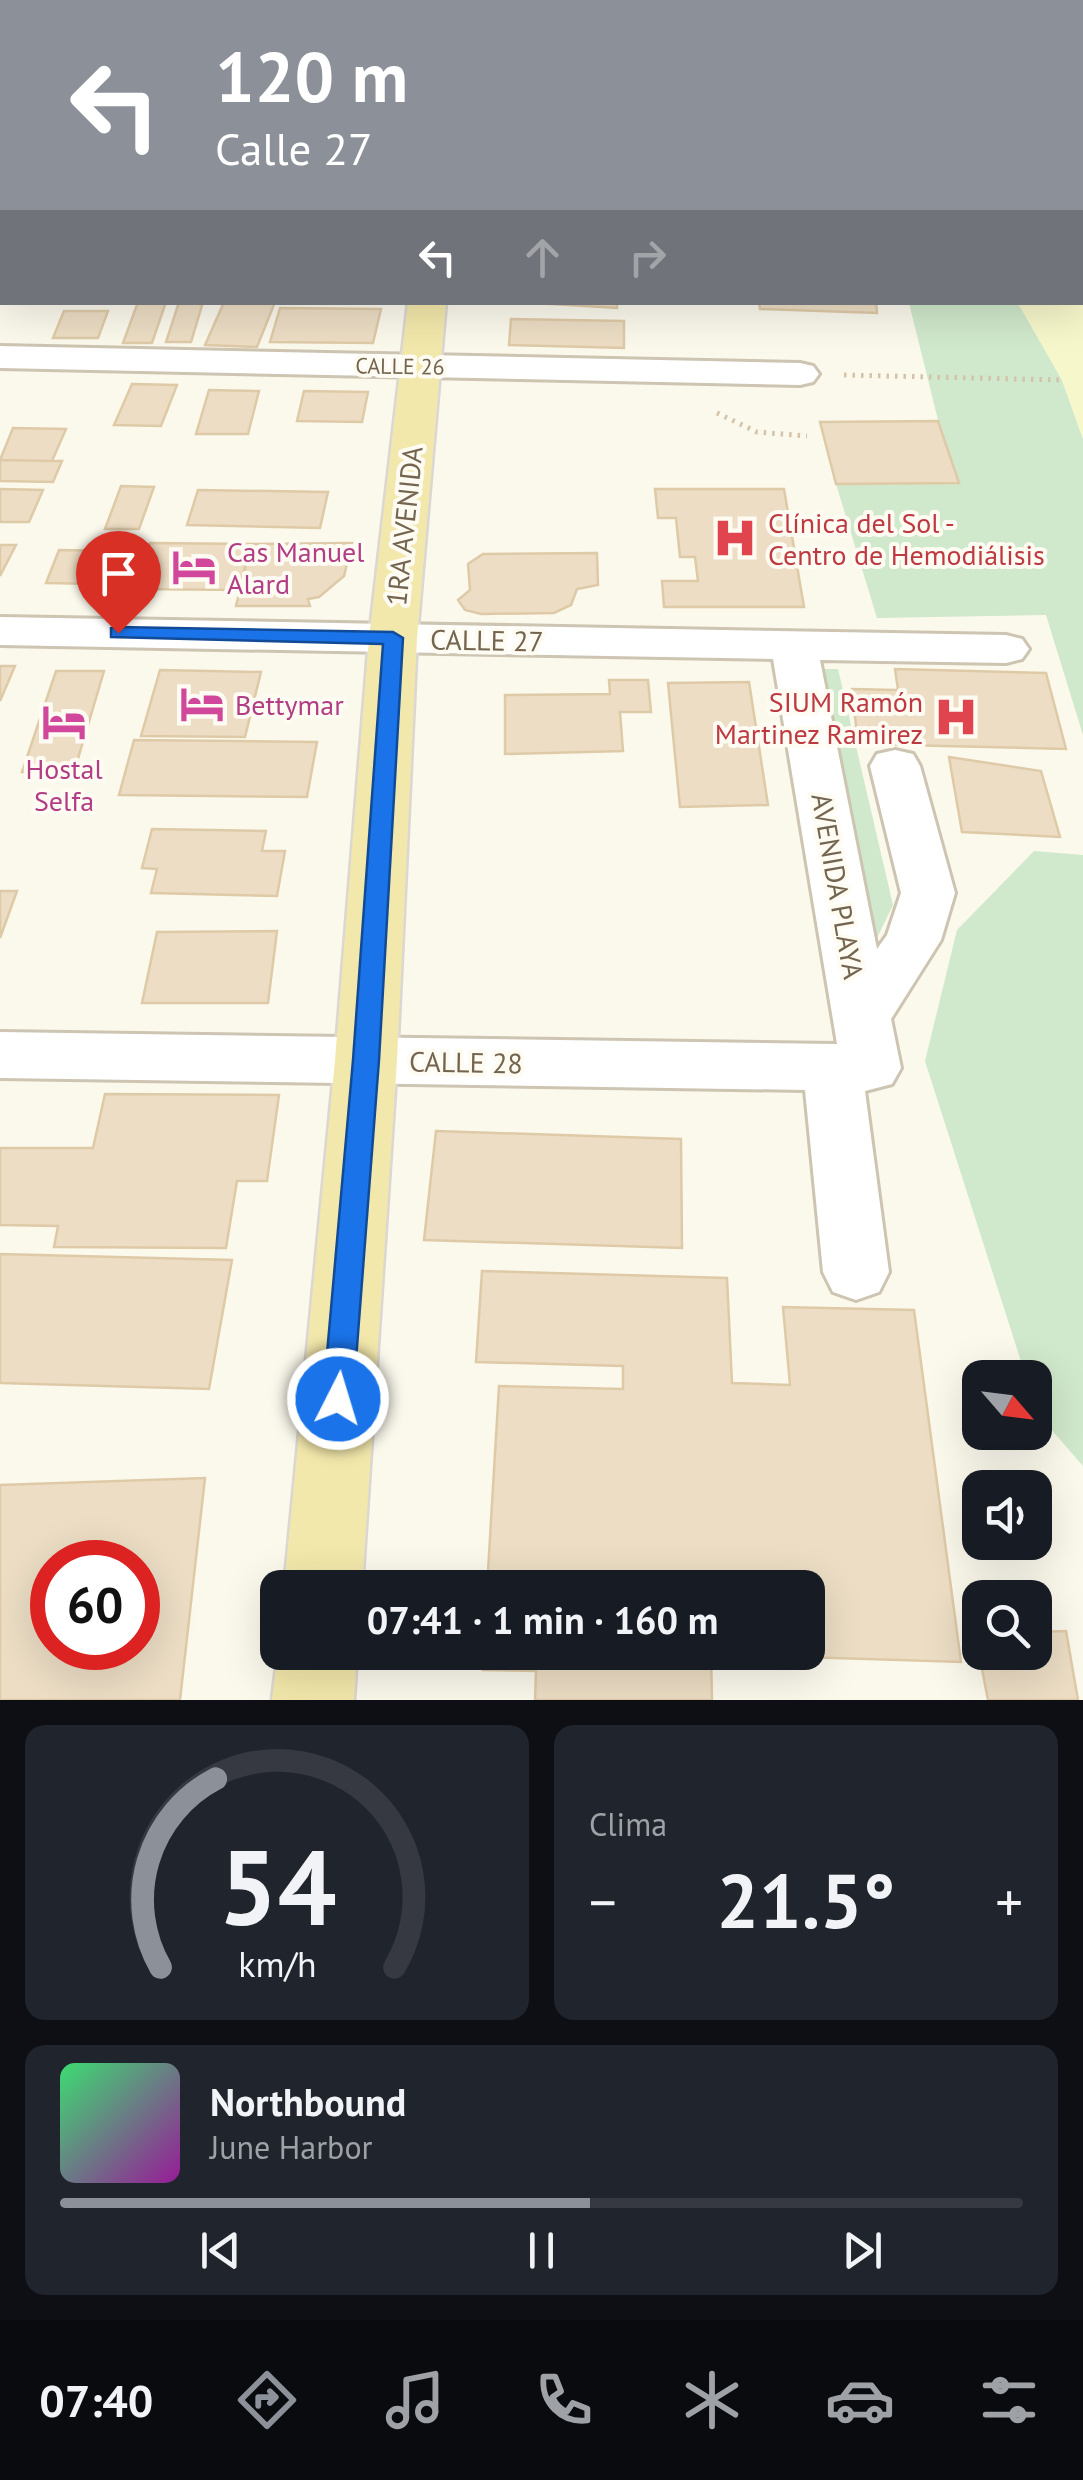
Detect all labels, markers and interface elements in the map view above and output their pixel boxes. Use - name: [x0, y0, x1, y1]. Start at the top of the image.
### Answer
- text: 120 m: [215, 31, 408, 121]
- icon: left: [50, 40, 180, 170]
- text: Calle 27: [215, 119, 372, 177]
- icon: left: [410, 230, 465, 285]
- icon: ahead: [515, 230, 570, 285]
- icon: right: [620, 230, 675, 285]
- street label: CALLE 26: [355, 351, 445, 381]
- street label: 1RA AVENIDA: [377, 444, 431, 608]
- place label: Clínica del Sol - Centro de Hemodiálisis: [768, 504, 1045, 573]
- hospital icon: Clínica del Sol - Centro de Hemodiálisis: [711, 514, 759, 562]
- pin: [76, 531, 161, 634]
- place label: Cas Manuel Alard: [227, 533, 365, 602]
- hotel icon: Cas Manuel Alard: [170, 543, 218, 591]
- icon: arrive: [91, 546, 146, 601]
- street label: CALLE 27: [430, 621, 544, 659]
- hotel icon: Bettymar: [178, 680, 226, 728]
- place label: SIUM Ramón Martinez Ramirez: [715, 683, 923, 752]
- place label: Bettymar: [235, 686, 344, 723]
- hospital icon: SIUM Ramón Martinez Ramirez: [932, 693, 980, 741]
- hotel icon: Hostal Selfa: [40, 698, 88, 746]
- place label: Hostal Selfa: [25, 750, 103, 819]
- street label: AVENIDA PLAYA: [803, 790, 873, 983]
- street label: CALLE 28: [409, 1043, 523, 1081]
- position arrow: [286, 1347, 390, 1451]
- north arrow: [962, 1360, 1052, 1450]
- map controls: [962, 1360, 1052, 1670]
- button: sound: [962, 1470, 1052, 1560]
- speed limit sign: 60: [30, 1540, 160, 1670]
- button: search: [962, 1580, 1052, 1670]
- text: 07:41 · 1 min · 160 m: [367, 1595, 718, 1644]
- text: Clima: [589, 1803, 667, 1845]
- text: 54: [218, 1819, 336, 1954]
- text: 21.5°: [717, 1852, 895, 1949]
- text: −: [589, 1866, 617, 1937]
- text: +: [995, 1866, 1023, 1937]
- text: km/h: [238, 1941, 316, 1987]
- text: Northbound: [210, 2077, 406, 2126]
- text: June Harbor: [210, 2126, 372, 2168]
- icon: previous: [193, 2223, 248, 2278]
- icon: pause: [514, 2223, 569, 2278]
- icon: next: [835, 2223, 890, 2278]
- icon: directions: [232, 2365, 302, 2435]
- icon: music: [380, 2365, 450, 2435]
- icon: phone: [529, 2365, 599, 2435]
- icon: climate: [677, 2365, 747, 2435]
- icon: car: [825, 2365, 895, 2435]
- icon: filters: [974, 2365, 1044, 2435]
- text: 07:40: [39, 2371, 153, 2429]

